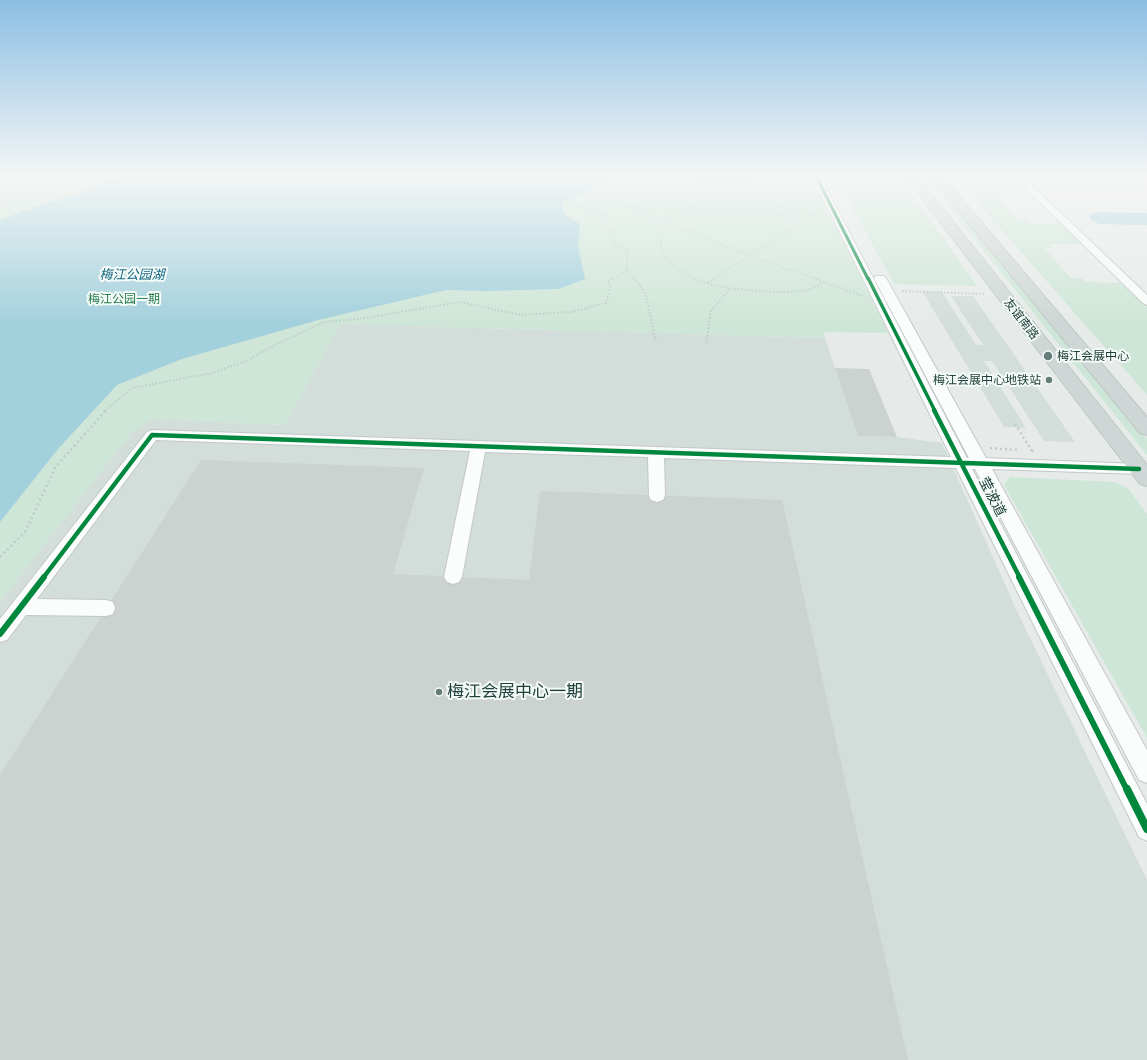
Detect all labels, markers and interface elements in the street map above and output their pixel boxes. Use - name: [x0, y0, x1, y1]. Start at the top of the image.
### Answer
- water label: 梅江公园湖: [100, 267, 164, 283]
- park label: 梅江公园一期: [88, 292, 160, 306]
- street label: 友谊南路: [1001, 296, 1041, 342]
- place label: 梅江会展中心: [1057, 349, 1129, 363]
- marker: 梅江会展中心: [1042, 350, 1054, 362]
- place label: 梅江会展中心地铁站: [933, 373, 1041, 387]
- marker: 梅江会展中心地铁站: [1044, 375, 1054, 385]
- street label: 莹波道: [975, 474, 1009, 520]
- place label: 梅江会展中心一期: [447, 682, 583, 702]
- marker: 梅江会展中心一期: [434, 687, 444, 697]

